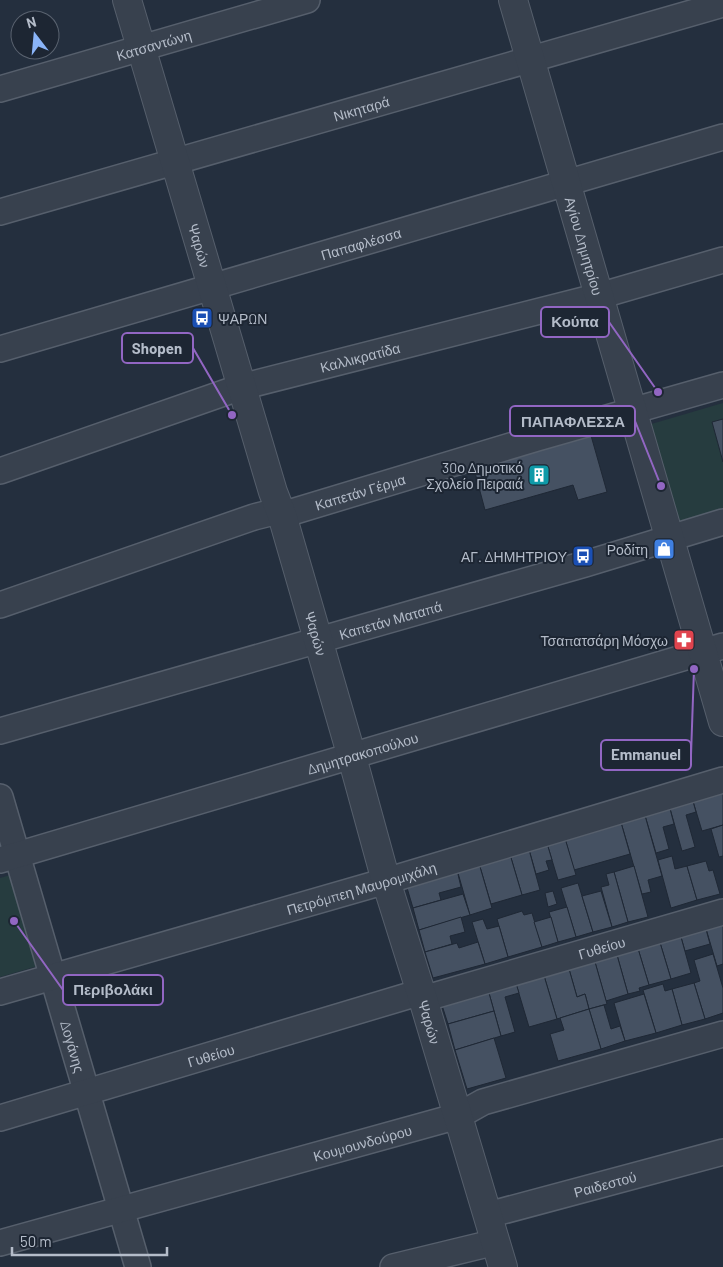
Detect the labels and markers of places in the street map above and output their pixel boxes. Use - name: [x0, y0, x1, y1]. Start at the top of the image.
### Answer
- bus stop icon: ΨΑΡΩΝ: [190, 306, 214, 330]
- callout: Κούπα: [541, 307, 609, 337]
- place label: ΨΑΡΩΝ: [218, 310, 267, 327]
- callout: Shopen: [122, 333, 193, 363]
- callout: ΠΑΠΑΦΛΕΣΣΑ: [510, 406, 635, 436]
- place label: 30ο Δημοτικό Σχολείο Πειραιά: [426, 459, 523, 492]
- building icon: 30ο Δημοτικό Σχολείο Πειραιά: [527, 463, 551, 487]
- shop icon: Ροδίτη: [652, 537, 676, 561]
- place label: Ροδίτη: [607, 541, 648, 558]
- bus stop icon: ΑΓ. ΔΗΜΗΤΡΙΟΥ: [571, 544, 595, 568]
- place label: ΑΓ. ΔΗΜΗΤΡΙΟΥ: [461, 548, 568, 565]
- pharmacy icon: Τσαπατσάρη Μόσχω: [672, 628, 696, 652]
- place label: Τσαπατσάρη Μόσχω: [541, 632, 668, 649]
- callout: Emmanuel: [601, 740, 691, 770]
- callout: Περιβολάκι: [63, 975, 163, 1005]

